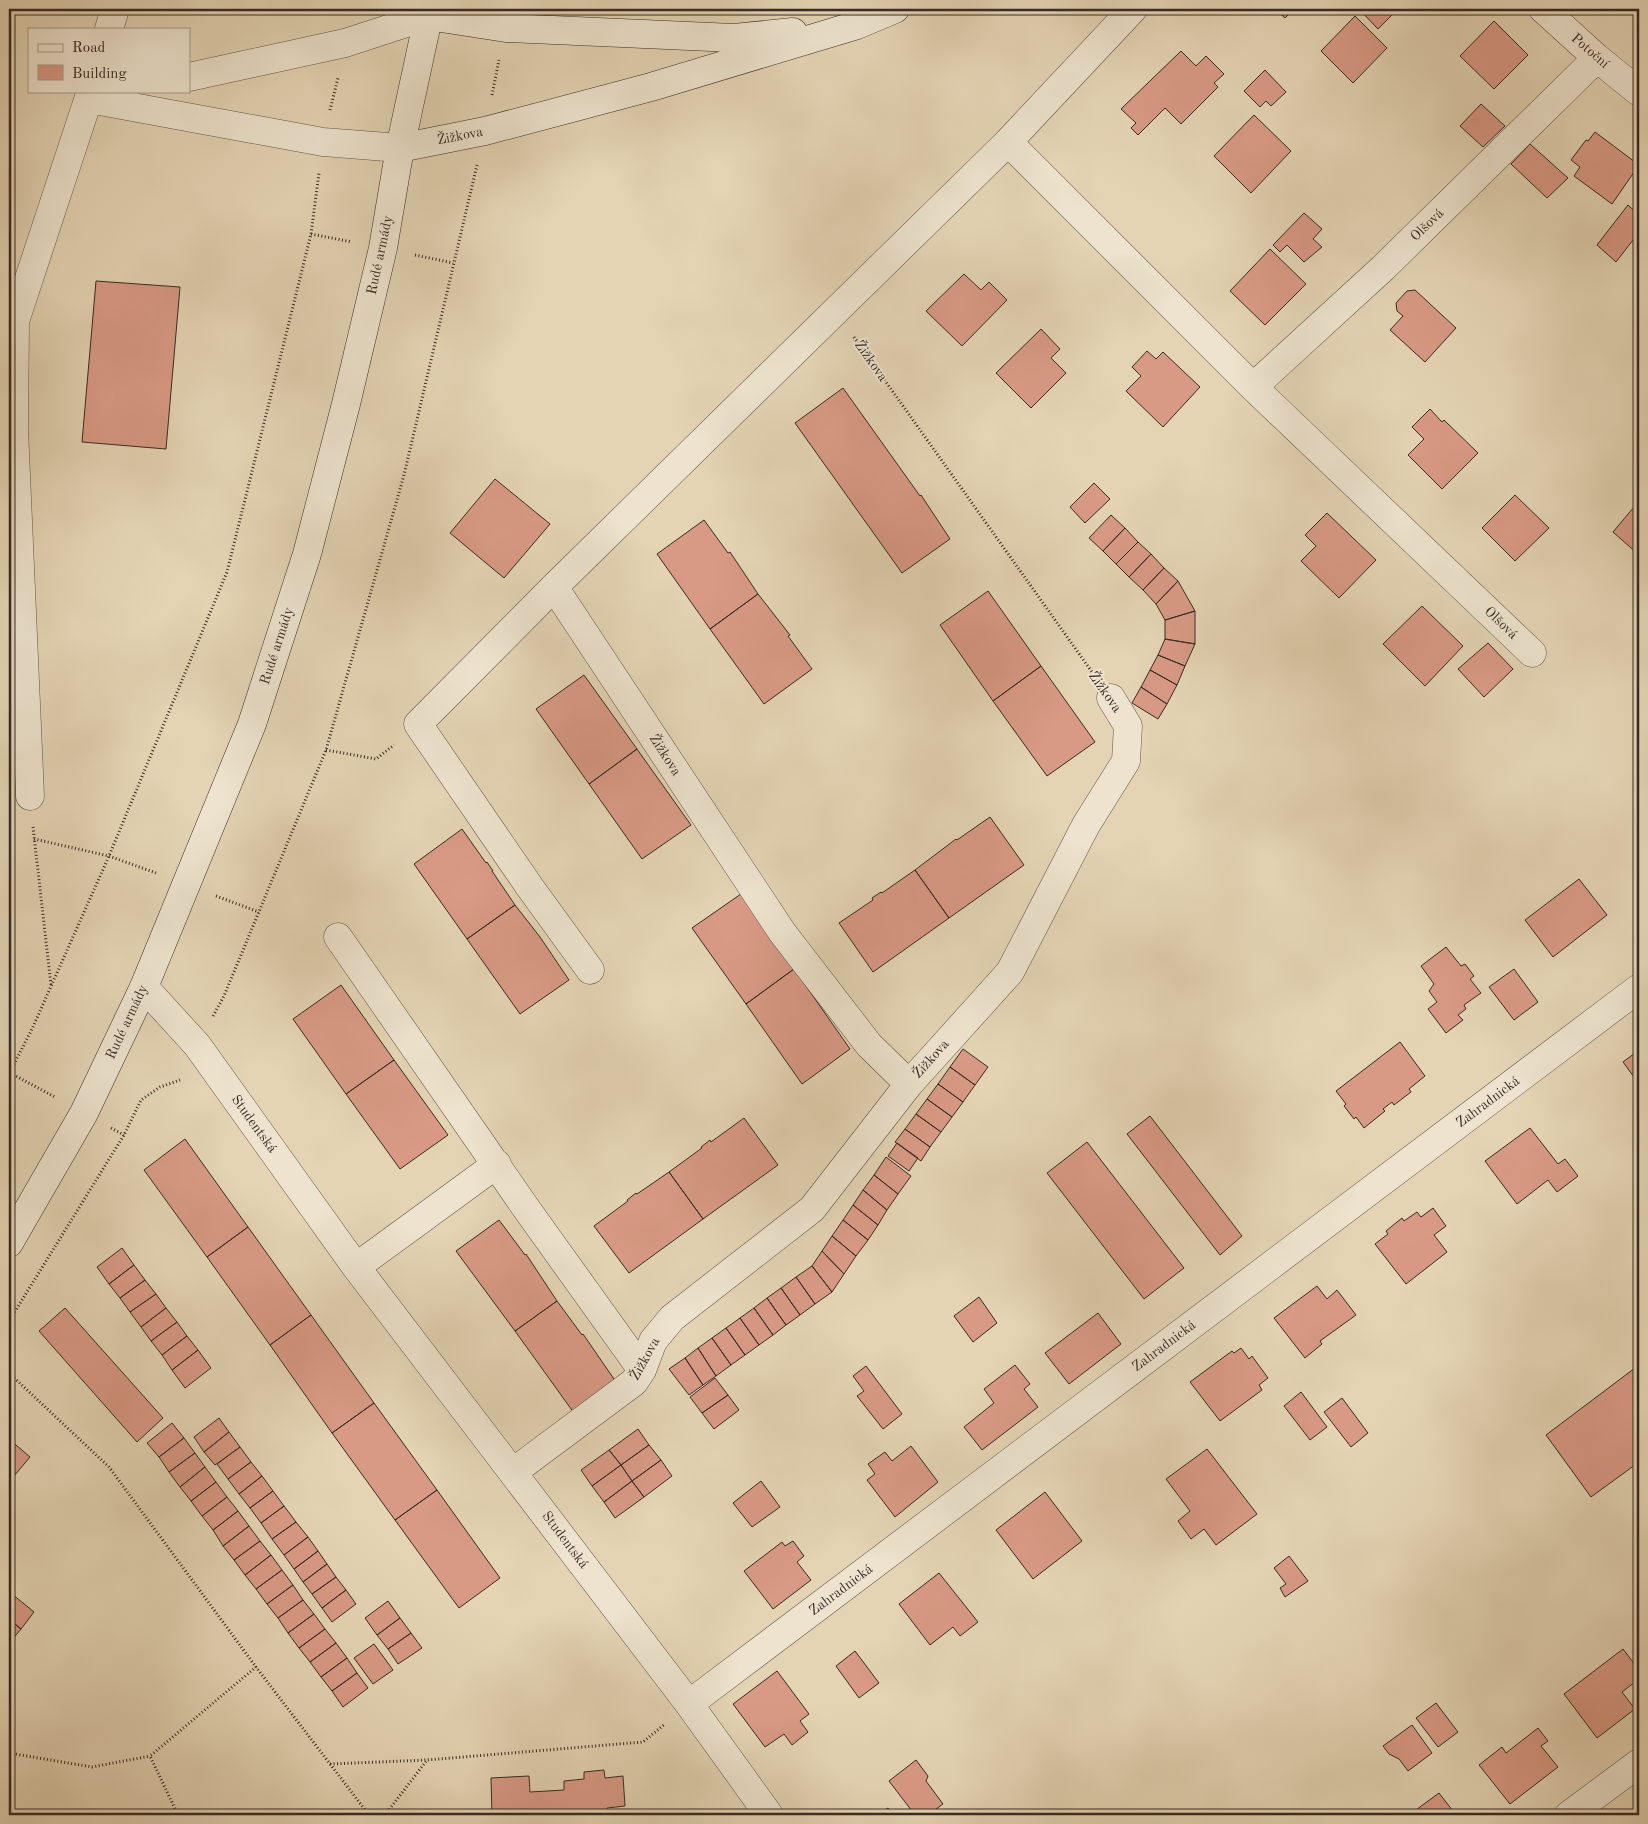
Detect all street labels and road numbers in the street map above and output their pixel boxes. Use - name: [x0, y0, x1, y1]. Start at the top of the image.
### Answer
- street label: Potoční: [1568, 31, 1612, 71]
- street label: Žižkova: [435, 122, 484, 147]
- street label: Olšová: [1408, 206, 1446, 244]
- street label: Rudé armády: [365, 214, 395, 296]
- street label: Žižkova: [852, 336, 893, 384]
- street label: Olšová: [1482, 604, 1520, 642]
- street label: Rudé armády: [258, 605, 296, 686]
- street label: Žižkova: [1086, 667, 1127, 715]
- street label: Žižkova: [646, 730, 686, 778]
- street label: Rudé armády: [104, 982, 151, 1061]
- street label: Žižkova: [908, 1035, 952, 1081]
- street label: Zahradnická: [1454, 1074, 1522, 1130]
- street label: Studentská: [228, 1093, 280, 1155]
- street label: Zahradnická: [1130, 1318, 1198, 1374]
- street label: Žižkova: [625, 1334, 662, 1383]
- street label: Studentská: [539, 1509, 591, 1571]
- street label: Zahradnická: [807, 1562, 875, 1618]

